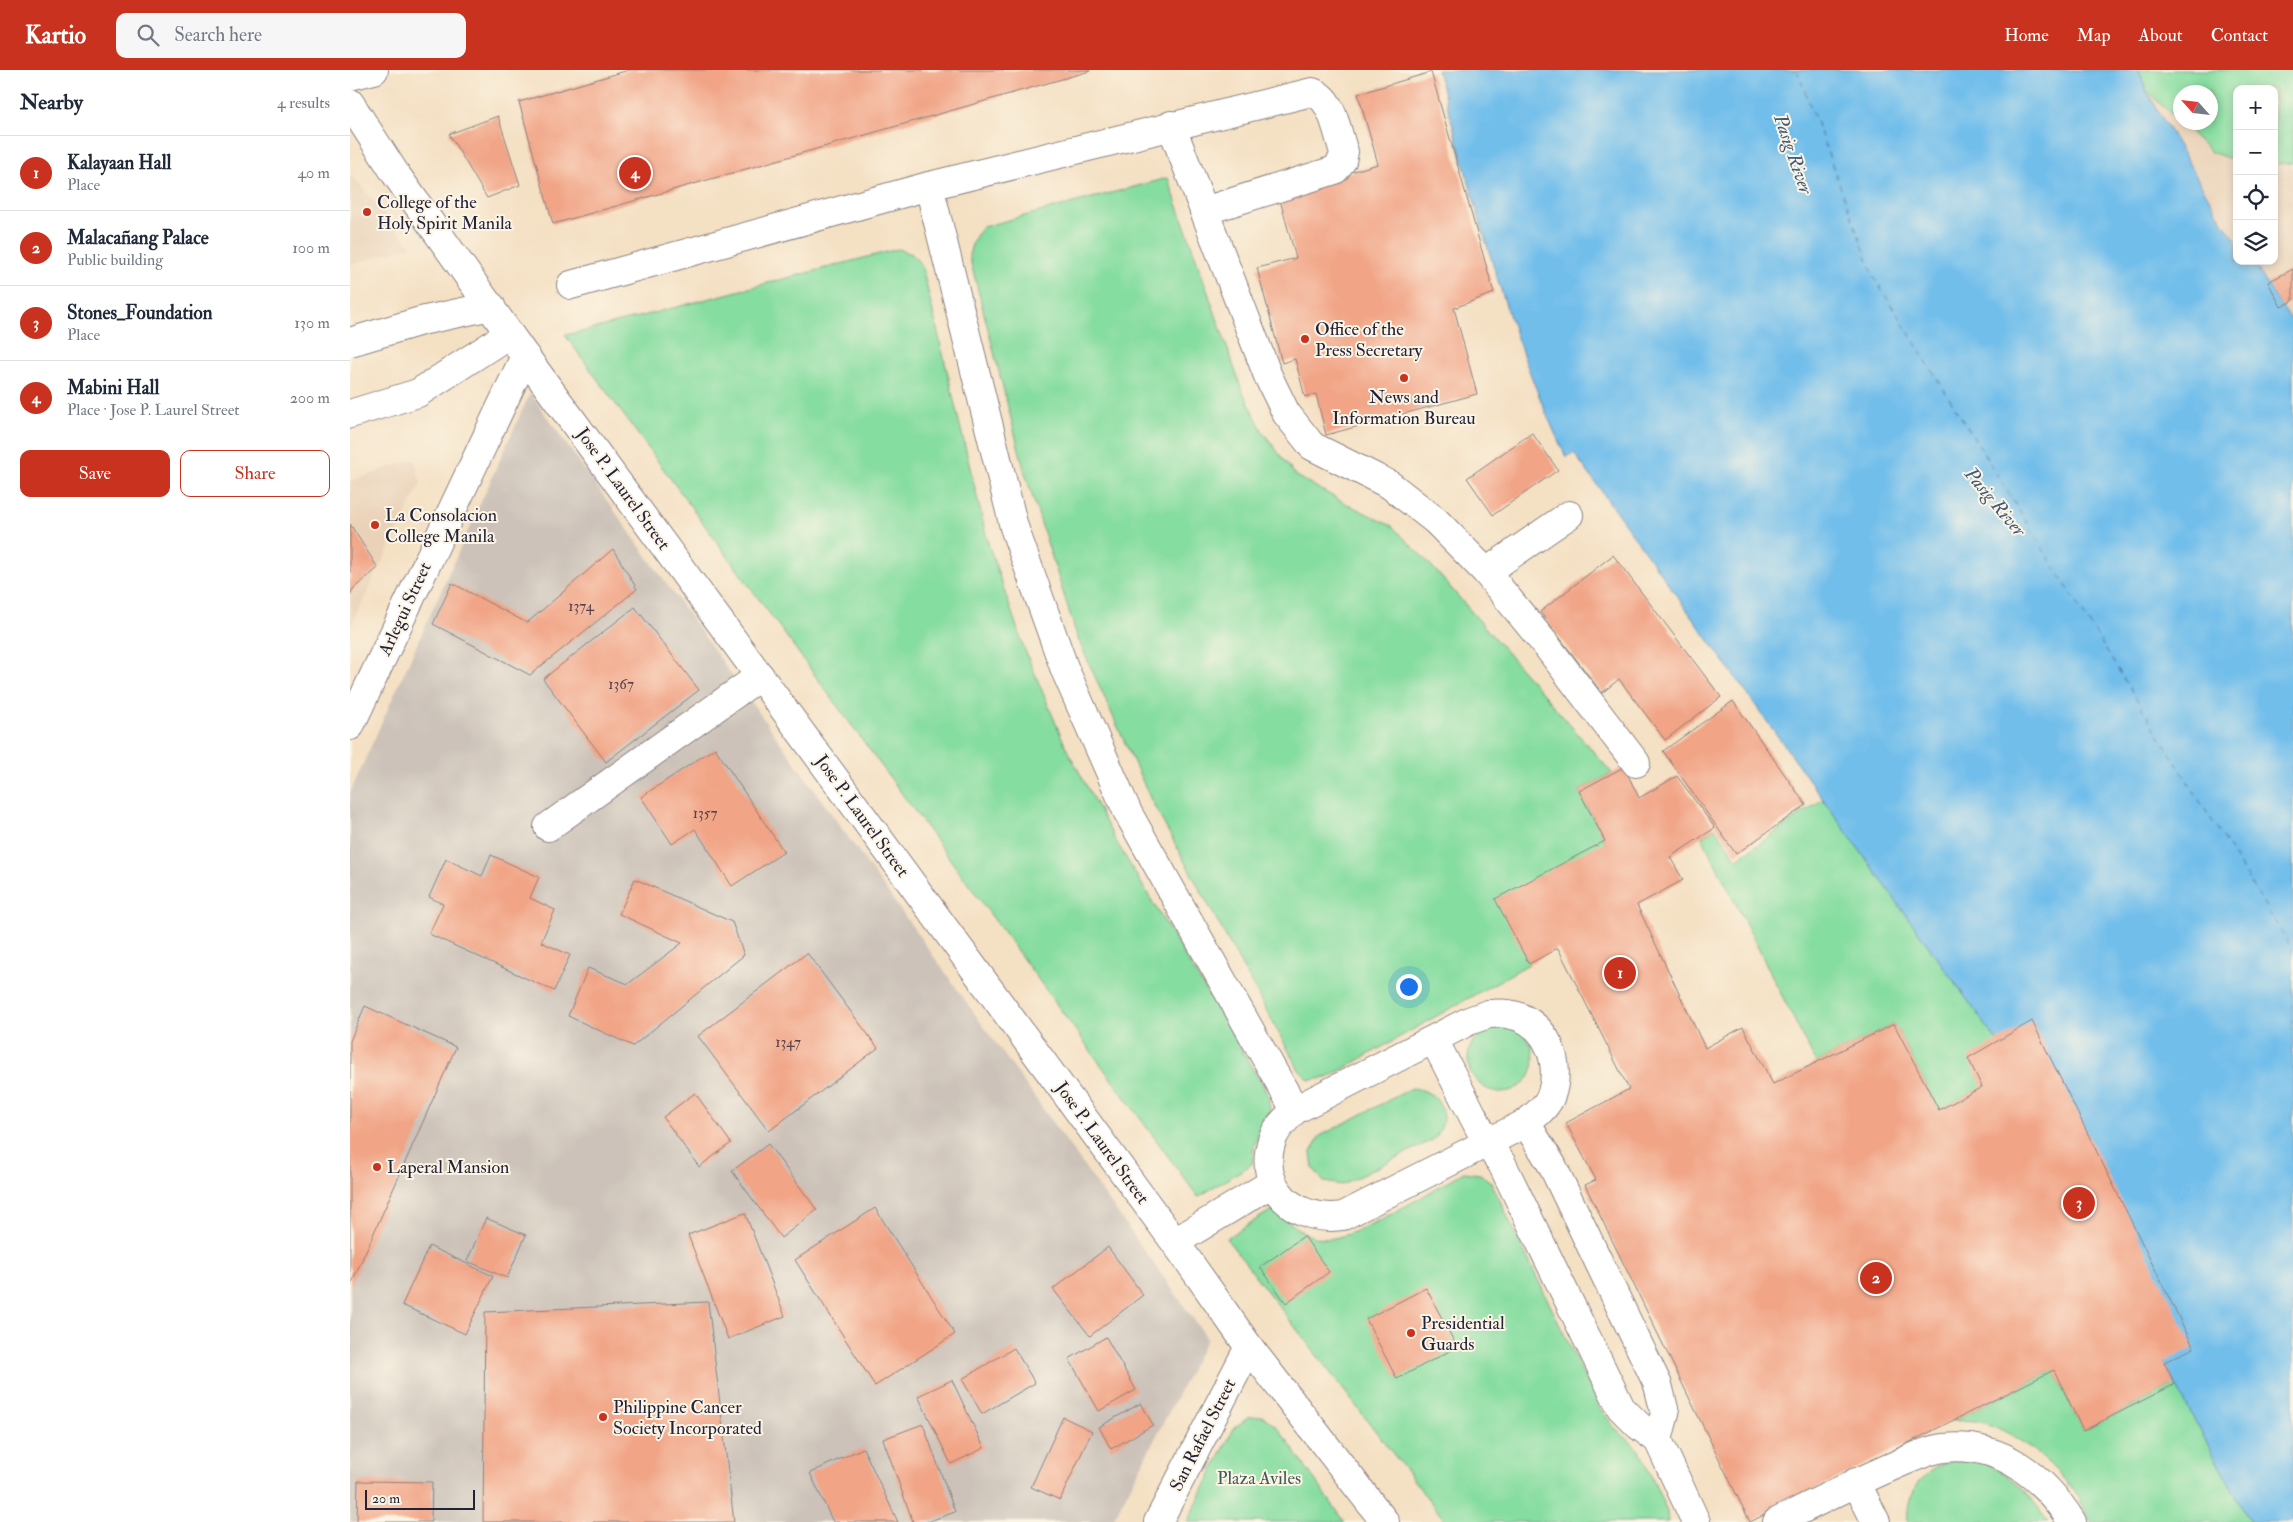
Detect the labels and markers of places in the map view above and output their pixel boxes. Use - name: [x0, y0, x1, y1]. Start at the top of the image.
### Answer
- pin: 4: [619, 154, 651, 192]
- place label: College of the Holy Spirit Manila: [377, 191, 513, 235]
- marker: College of the Holy Spirit Manila: [361, 206, 373, 218]
- place label: Office of the Press Secretary: [1315, 318, 1424, 362]
- marker: Office of the Press Secretary: [1299, 333, 1311, 345]
- marker: News and Information Bureau: [1398, 372, 1410, 384]
- place label: News and Information Bureau: [1332, 386, 1476, 430]
- place label: La Consolacion College Manila: [385, 504, 497, 548]
- marker: La Consolacion College Manila: [369, 519, 381, 531]
- pin: 1: [1604, 954, 1636, 992]
- place label: Laperal Mansion: [387, 1156, 509, 1179]
- marker: Laperal Mansion: [371, 1161, 383, 1173]
- pin: 3: [2063, 1184, 2095, 1222]
- pin: 2: [1860, 1259, 1892, 1297]
- place label: Presidential Guards: [1421, 1312, 1505, 1356]
- marker: Presidential Guards: [1405, 1327, 1417, 1339]
- place label: Philippine Cancer Society Incorporated: [613, 1396, 762, 1440]
- marker: Philippine Cancer Society Incorporated: [597, 1411, 609, 1423]

